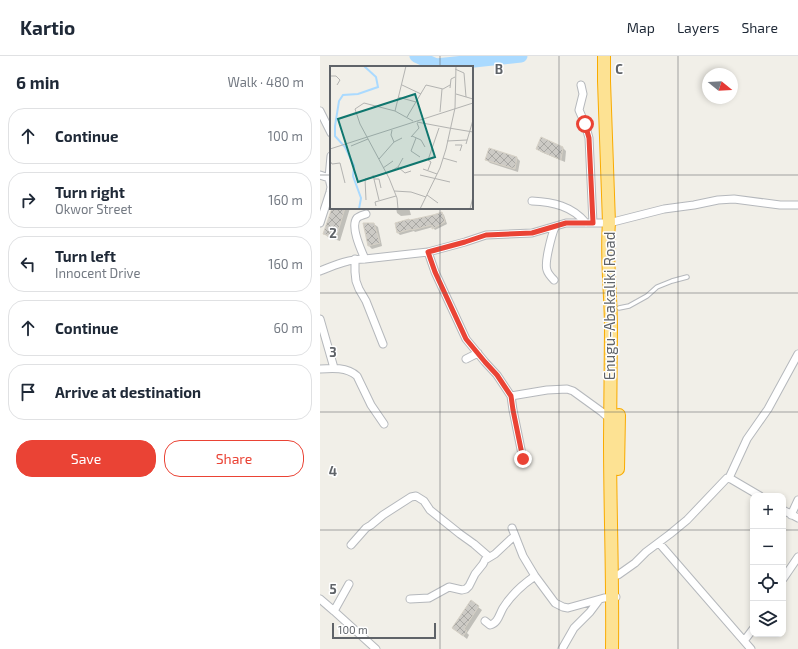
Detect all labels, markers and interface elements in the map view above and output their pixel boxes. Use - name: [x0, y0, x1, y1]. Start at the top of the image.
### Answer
- text: Kartio: [20, 16, 75, 39]
- text: Map: [627, 19, 655, 36]
- text: Layers: [677, 19, 719, 36]
- text: Share: [741, 19, 778, 36]
- text: B: [495, 61, 503, 77]
- text: C: [615, 61, 623, 77]
- inset map: [330, 66, 473, 209]
- north arrow: [702, 68, 738, 104]
- text: 6 min: [16, 72, 60, 92]
- text: Walk · 480 m: [227, 74, 304, 90]
- route start: [576, 115, 594, 133]
- icon: ahead: [17, 125, 39, 147]
- text: Continue: [55, 127, 118, 145]
- text: 100 m: [268, 128, 303, 144]
- text: Turn right: [55, 183, 125, 201]
- icon: right: [17, 189, 39, 211]
- text: 160 m: [268, 192, 303, 208]
- text: Okwor Street: [55, 201, 132, 217]
- text: 2: [329, 225, 337, 241]
- street label: Enugu-Abakaliki Road: [600, 232, 618, 380]
- text: Turn left: [55, 247, 116, 265]
- icon: left: [17, 253, 39, 275]
- text: 160 m: [268, 256, 303, 272]
- text: Innocent Drive: [55, 265, 140, 281]
- icon: ahead: [17, 317, 39, 339]
- text: Continue: [55, 319, 118, 337]
- text: 60 m: [273, 320, 303, 336]
- text: 3: [329, 344, 337, 360]
- icon: arrive: [17, 381, 39, 403]
- text: Arrive at destination: [55, 383, 201, 401]
- button: Save: [16, 440, 156, 477]
- button: Share: [164, 440, 304, 477]
- route end: [514, 450, 532, 468]
- text: 4: [329, 463, 337, 479]
- map controls: [750, 493, 786, 637]
- button: +: [750, 493, 786, 529]
- button: −: [750, 529, 786, 565]
- button: locate: [750, 565, 786, 601]
- text: 5: [329, 581, 337, 597]
- button: layers: [750, 601, 786, 637]
- scale bar: [332, 621, 436, 640]
- text: 100 m: [338, 623, 368, 636]

